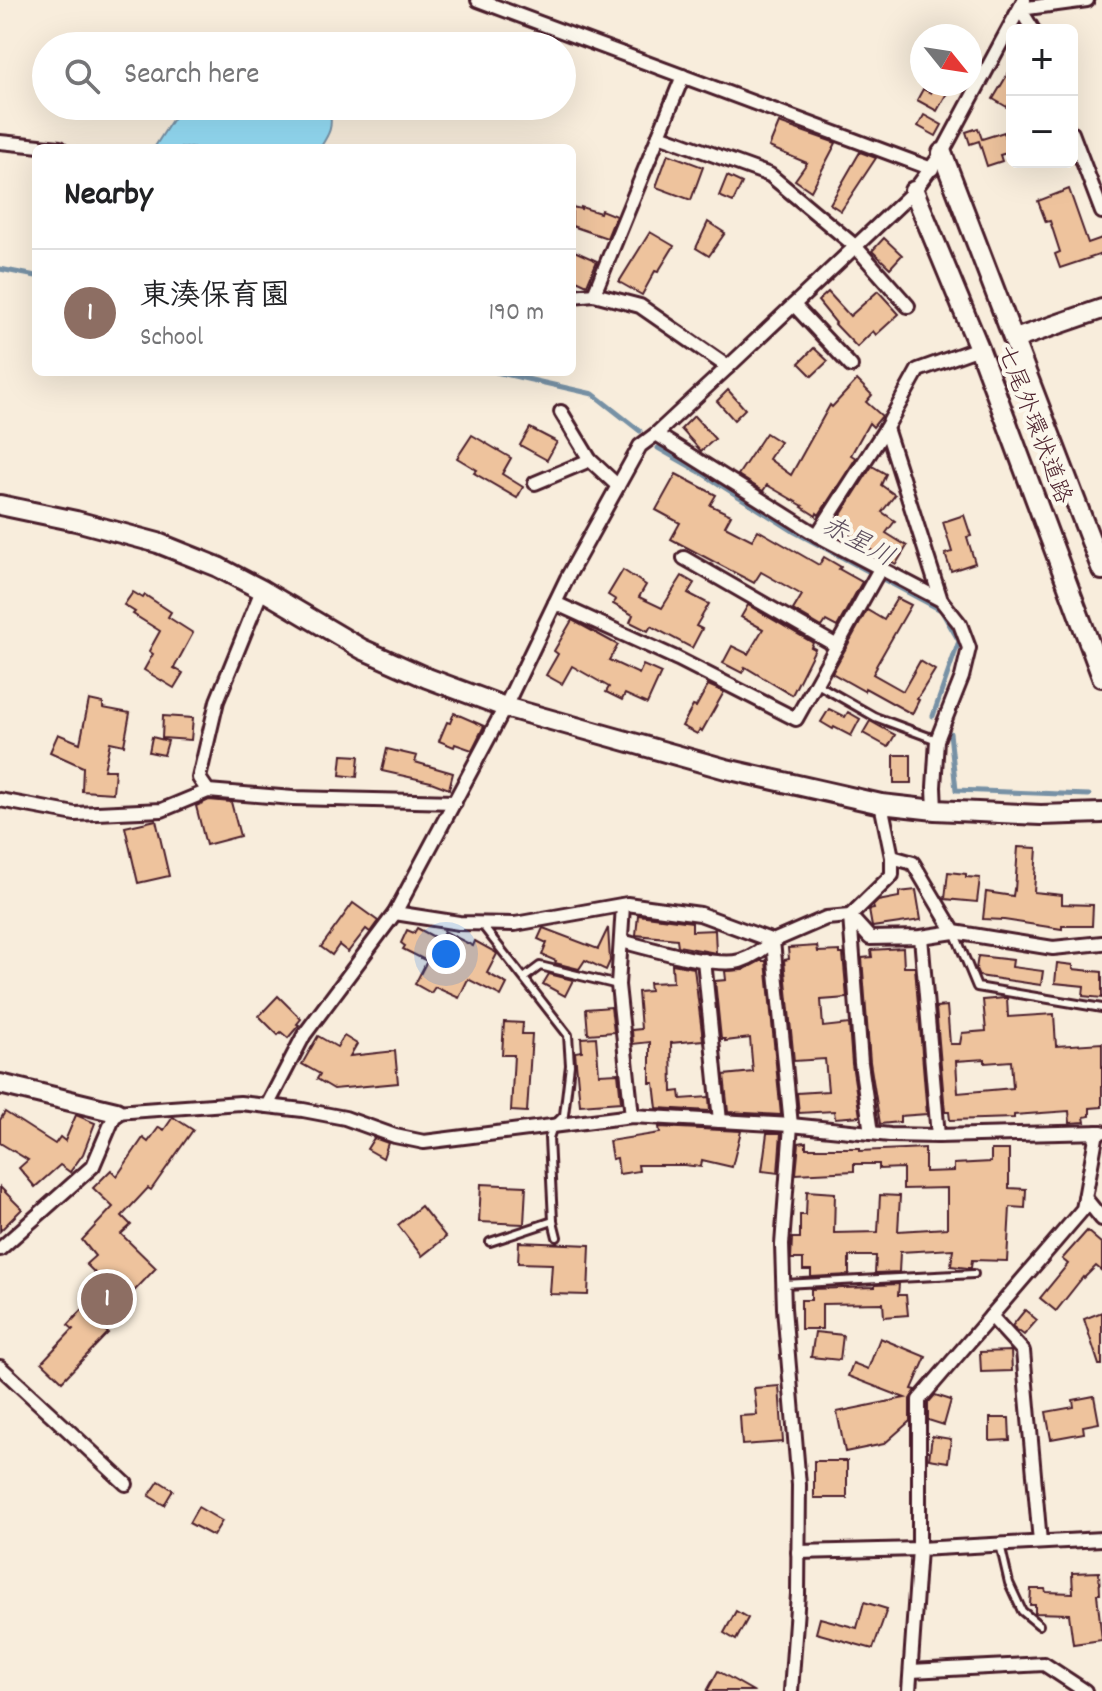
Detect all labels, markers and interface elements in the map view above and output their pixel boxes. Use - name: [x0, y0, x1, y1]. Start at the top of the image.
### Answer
- north arrow: [910, 24, 982, 96]
- map controls: [1006, 24, 1078, 168]
- button: +: [1006, 24, 1078, 96]
- search box: [32, 32, 576, 120]
- icon: search: [60, 54, 104, 98]
- text: Search here: [124, 55, 260, 98]
- button: −: [1006, 96, 1078, 168]
- text: Nearby: [64, 172, 153, 221]
- text: 東湊保育園: [140, 277, 290, 320]
- text: 1: [87, 295, 93, 332]
- text: 190 m: [488, 295, 544, 332]
- text: School: [140, 320, 203, 357]
- street label: 七尾外環状道路: [987, 340, 1079, 510]
- water label: 赤星川: [814, 508, 900, 578]
- your location: [426, 934, 466, 974]
- pin: 1: [81, 1269, 133, 1329]

